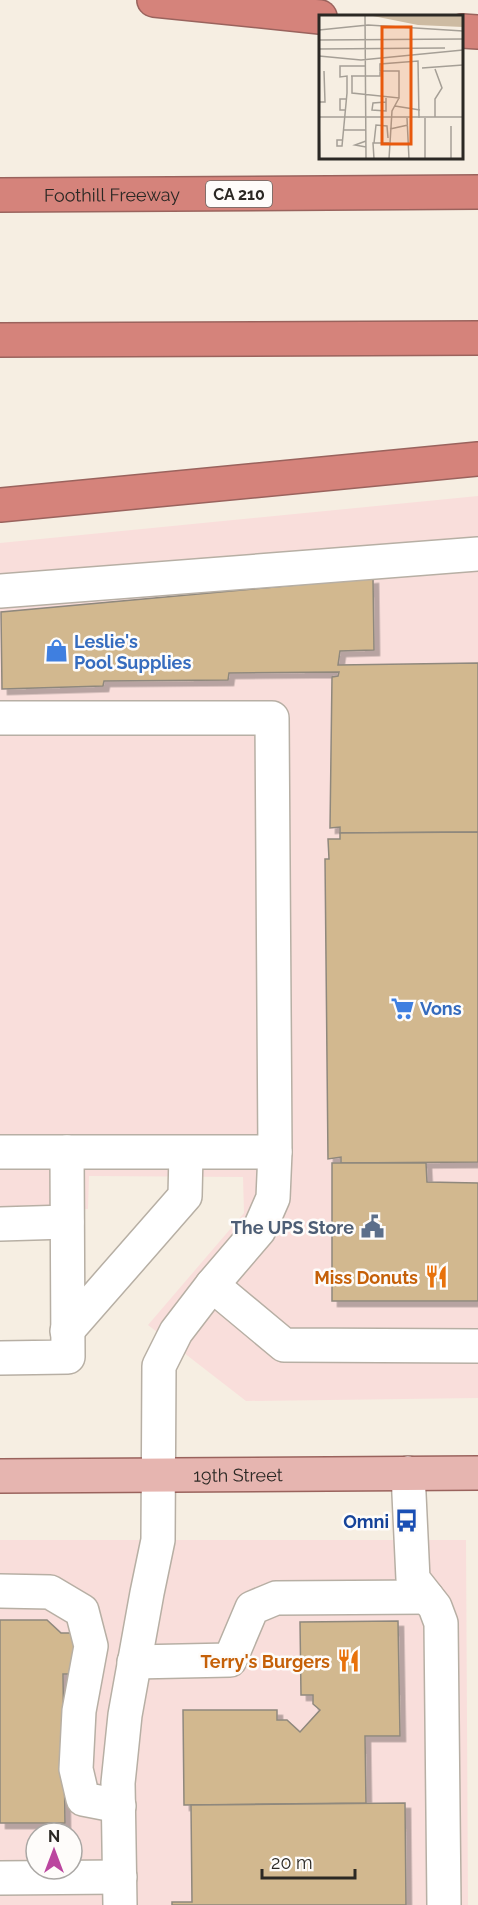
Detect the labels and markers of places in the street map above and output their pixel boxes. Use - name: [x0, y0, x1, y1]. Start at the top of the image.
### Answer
- place label: Leslie's Pool Supplies: [74, 631, 191, 673]
- shop icon: Leslie's Pool Supplies: [43, 638, 69, 664]
- supermarket icon: Vons: [389, 995, 415, 1021]
- place label: Vons: [420, 998, 462, 1019]
- public building icon: The UPS Store: [359, 1214, 385, 1240]
- place label: The UPS Store: [231, 1217, 354, 1238]
- restaurant icon: Miss Donuts: [423, 1264, 449, 1290]
- place label: Miss Donuts: [314, 1267, 418, 1288]
- bus stop icon: Omni: [394, 1508, 420, 1534]
- place label: Omni: [343, 1511, 389, 1532]
- restaurant icon: Terry's Burgers: [335, 1648, 361, 1674]
- place label: Terry's Burgers: [201, 1651, 330, 1672]

